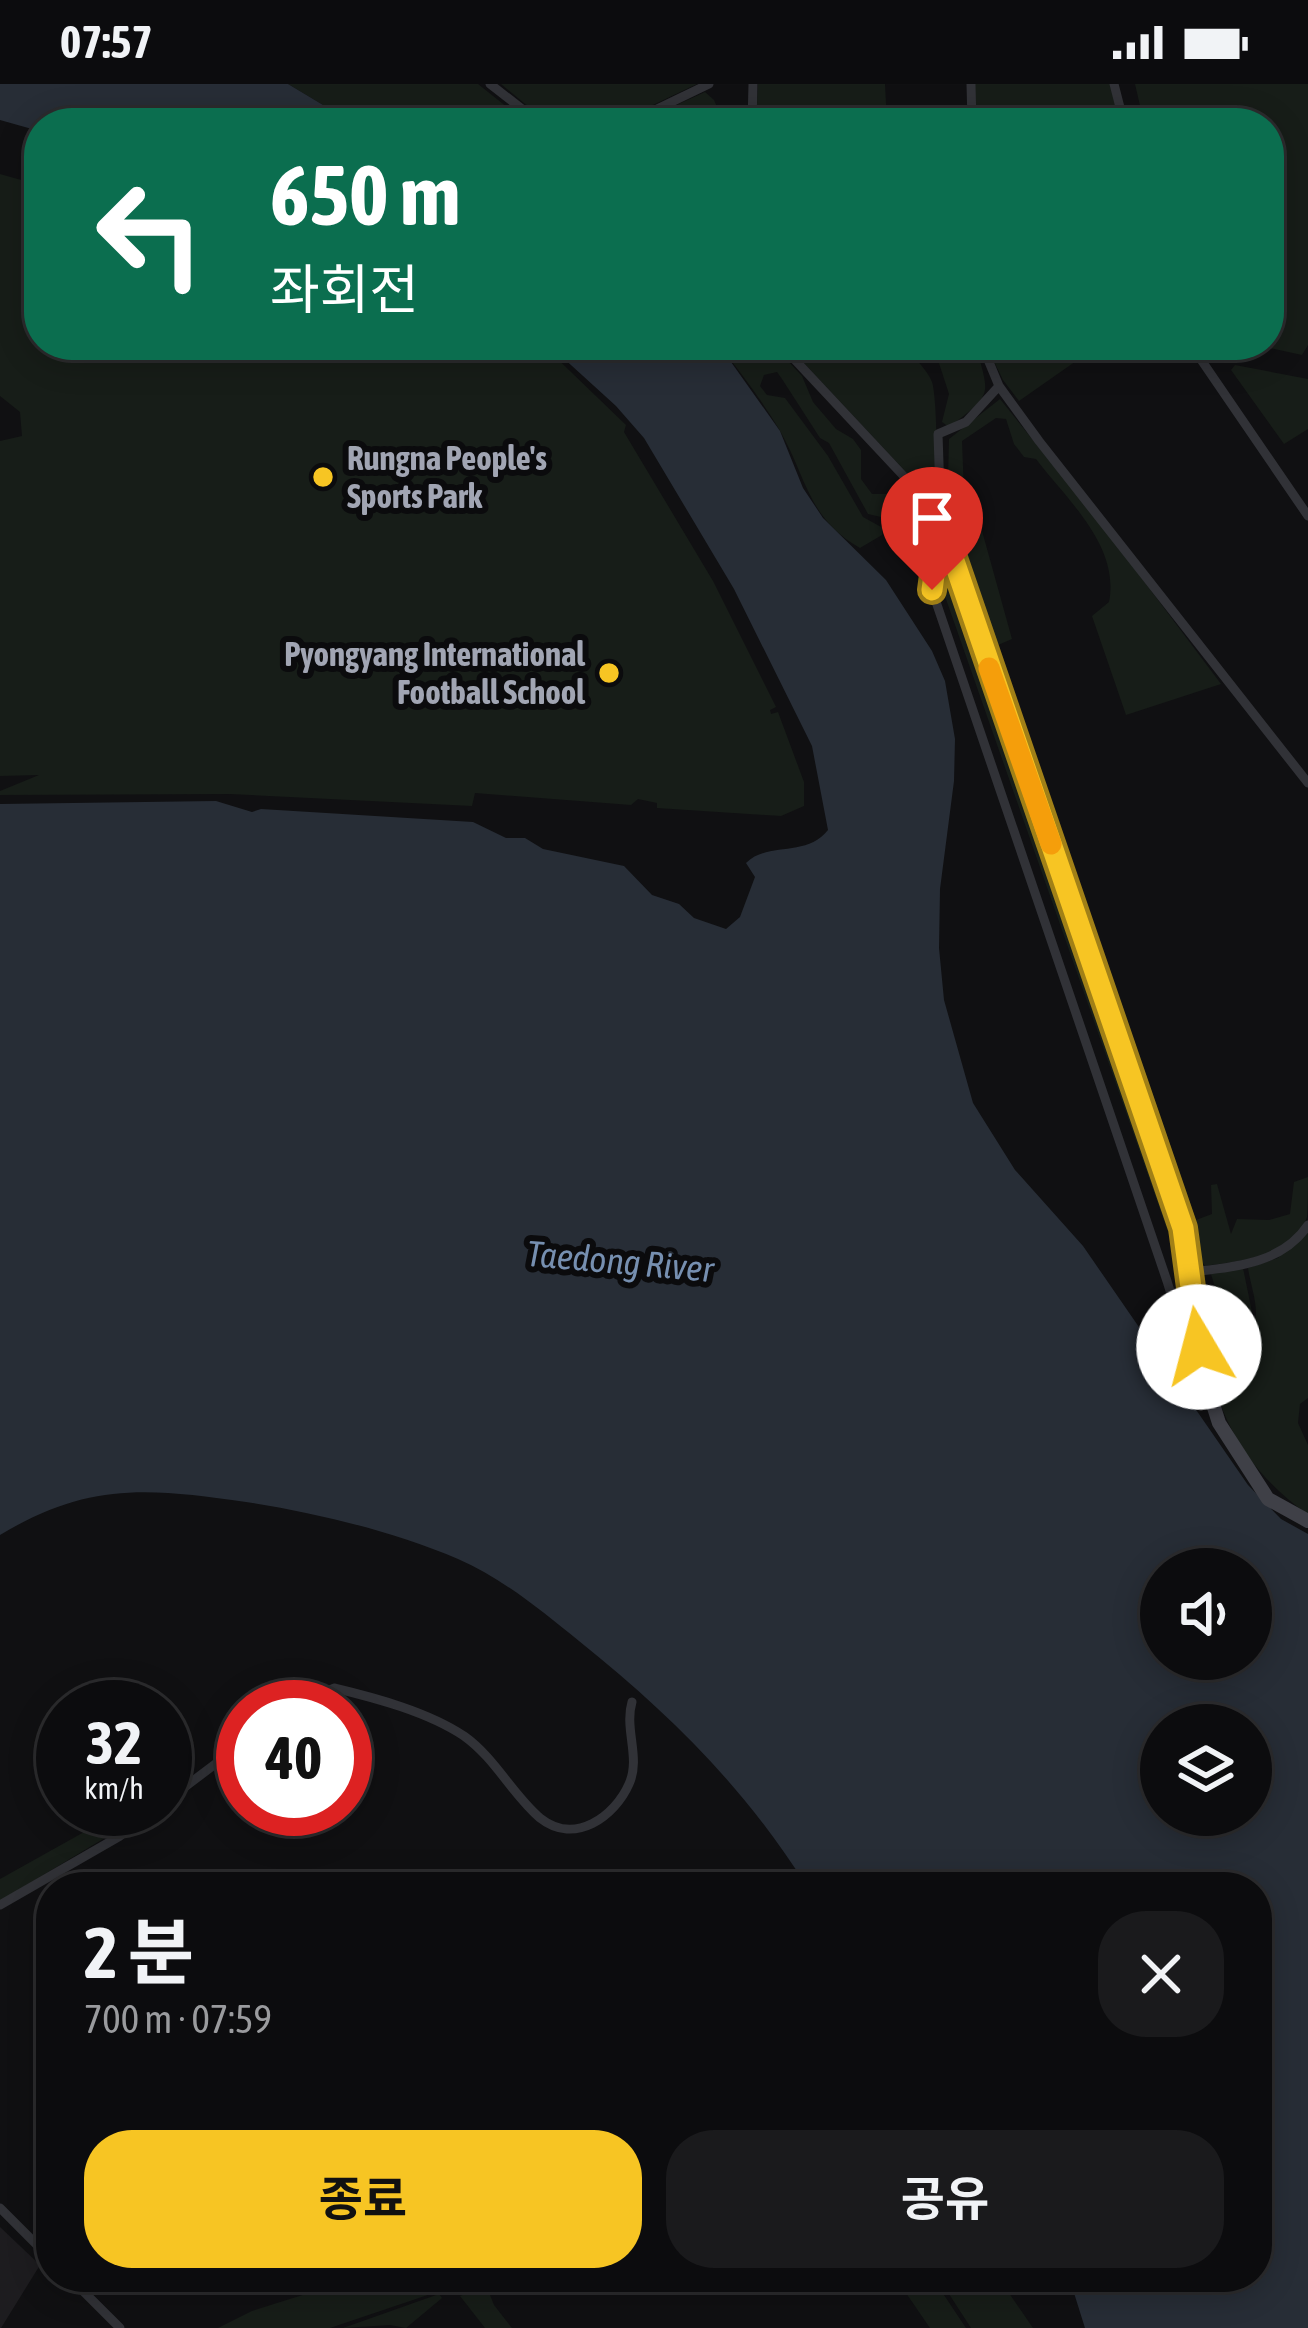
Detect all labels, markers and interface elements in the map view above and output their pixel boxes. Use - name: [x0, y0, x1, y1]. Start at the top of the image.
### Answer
- text: 07:57: [60, 16, 153, 68]
- text: 650 m: [270, 147, 460, 243]
- icon: left: [72, 156, 228, 312]
- text: 좌회전: [270, 259, 419, 320]
- place label: Rungna People's Sports Park: [347, 439, 547, 515]
- marker: Rungna People's Sports Park: [310, 464, 336, 490]
- pin: [881, 467, 983, 590]
- icon: arrive: [899, 485, 965, 551]
- place label: Pyongyang International Football School: [284, 635, 586, 711]
- marker: Pyongyang International Football School: [596, 660, 622, 686]
- water label: Taedong River: [525, 1232, 716, 1290]
- position arrow: [1136, 1284, 1262, 1410]
- map controls: [1140, 1548, 1272, 1836]
- button: sound: [1140, 1548, 1272, 1680]
- speed limit sign: 40: [216, 1680, 372, 1836]
- button: layers: [1140, 1704, 1272, 1836]
- text: 32: [86, 1708, 142, 1777]
- text: km/h: [84, 1771, 144, 1805]
- text: 2 분: [84, 1911, 194, 1993]
- button: close: [1098, 1911, 1224, 2037]
- text: 700 m · 07:59: [84, 1997, 272, 2041]
- button: 종료: [84, 2130, 642, 2268]
- button: 공유: [666, 2130, 1224, 2268]

